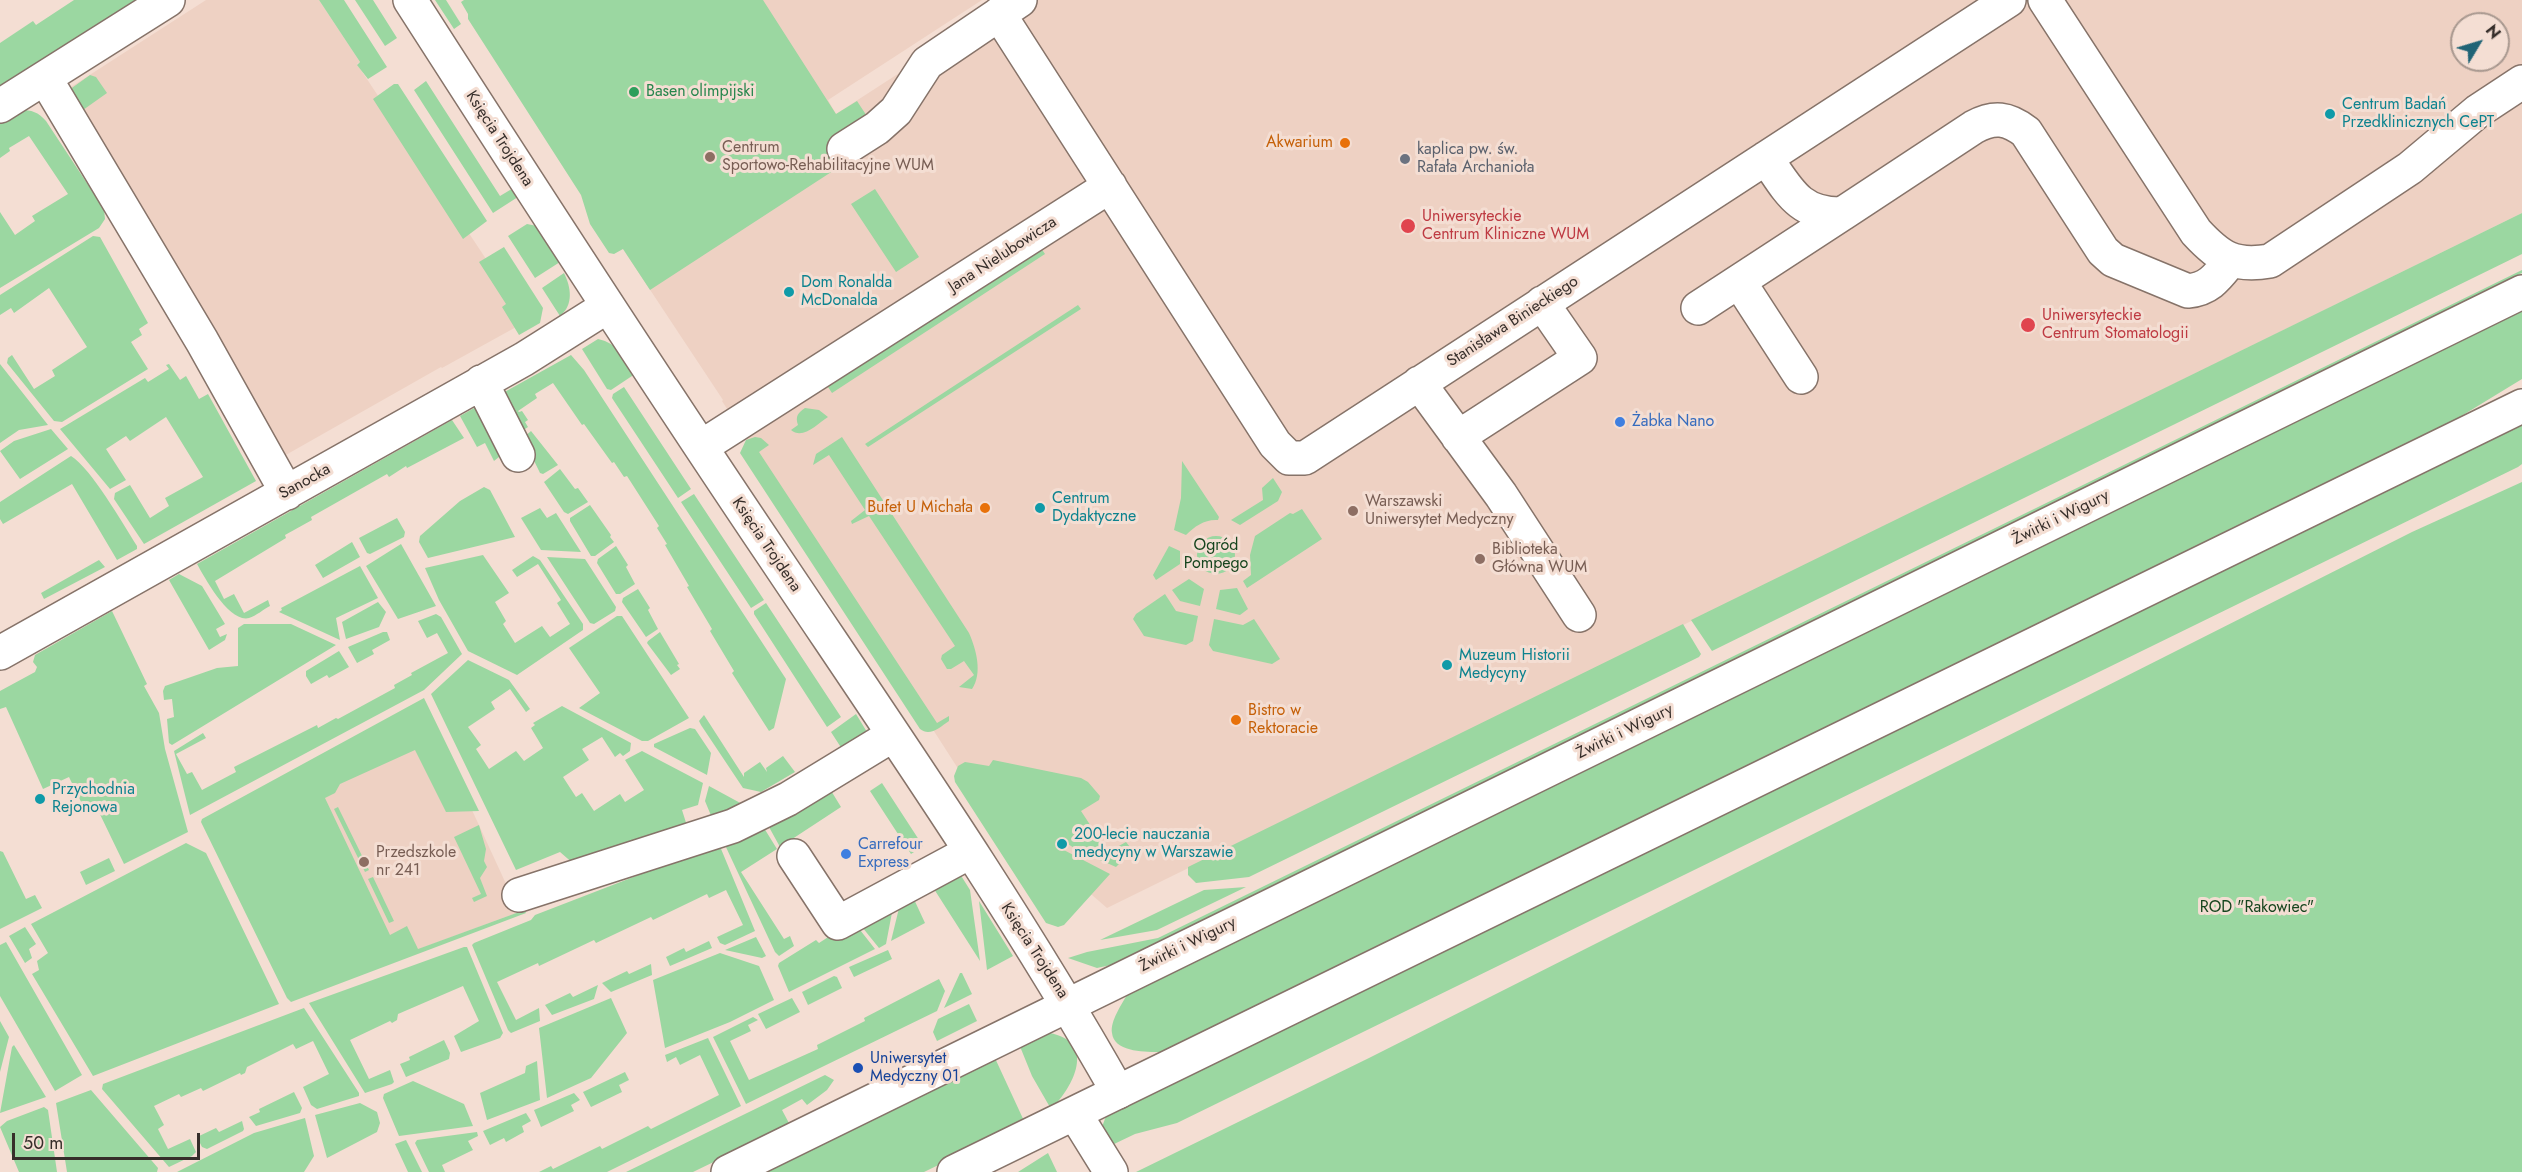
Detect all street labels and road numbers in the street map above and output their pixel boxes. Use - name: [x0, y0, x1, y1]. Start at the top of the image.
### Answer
- street label: Księcia Trojdena: [461, 88, 537, 190]
- street label: Jana Nielubowicza: [945, 213, 1061, 297]
- street label: Stanisława Binieckiego: [1444, 272, 1582, 372]
- street label: Sanocka: [276, 460, 334, 504]
- street label: Żwirki i Wigury: [2010, 486, 2112, 550]
- street label: Księcia Trojdena: [727, 494, 805, 596]
- street label: Żwirki i Wigury: [1574, 700, 1676, 764]
- street label: Księcia Trojdena: [996, 900, 1072, 1002]
- street label: Żwirki i Wigury: [1137, 913, 1239, 977]

